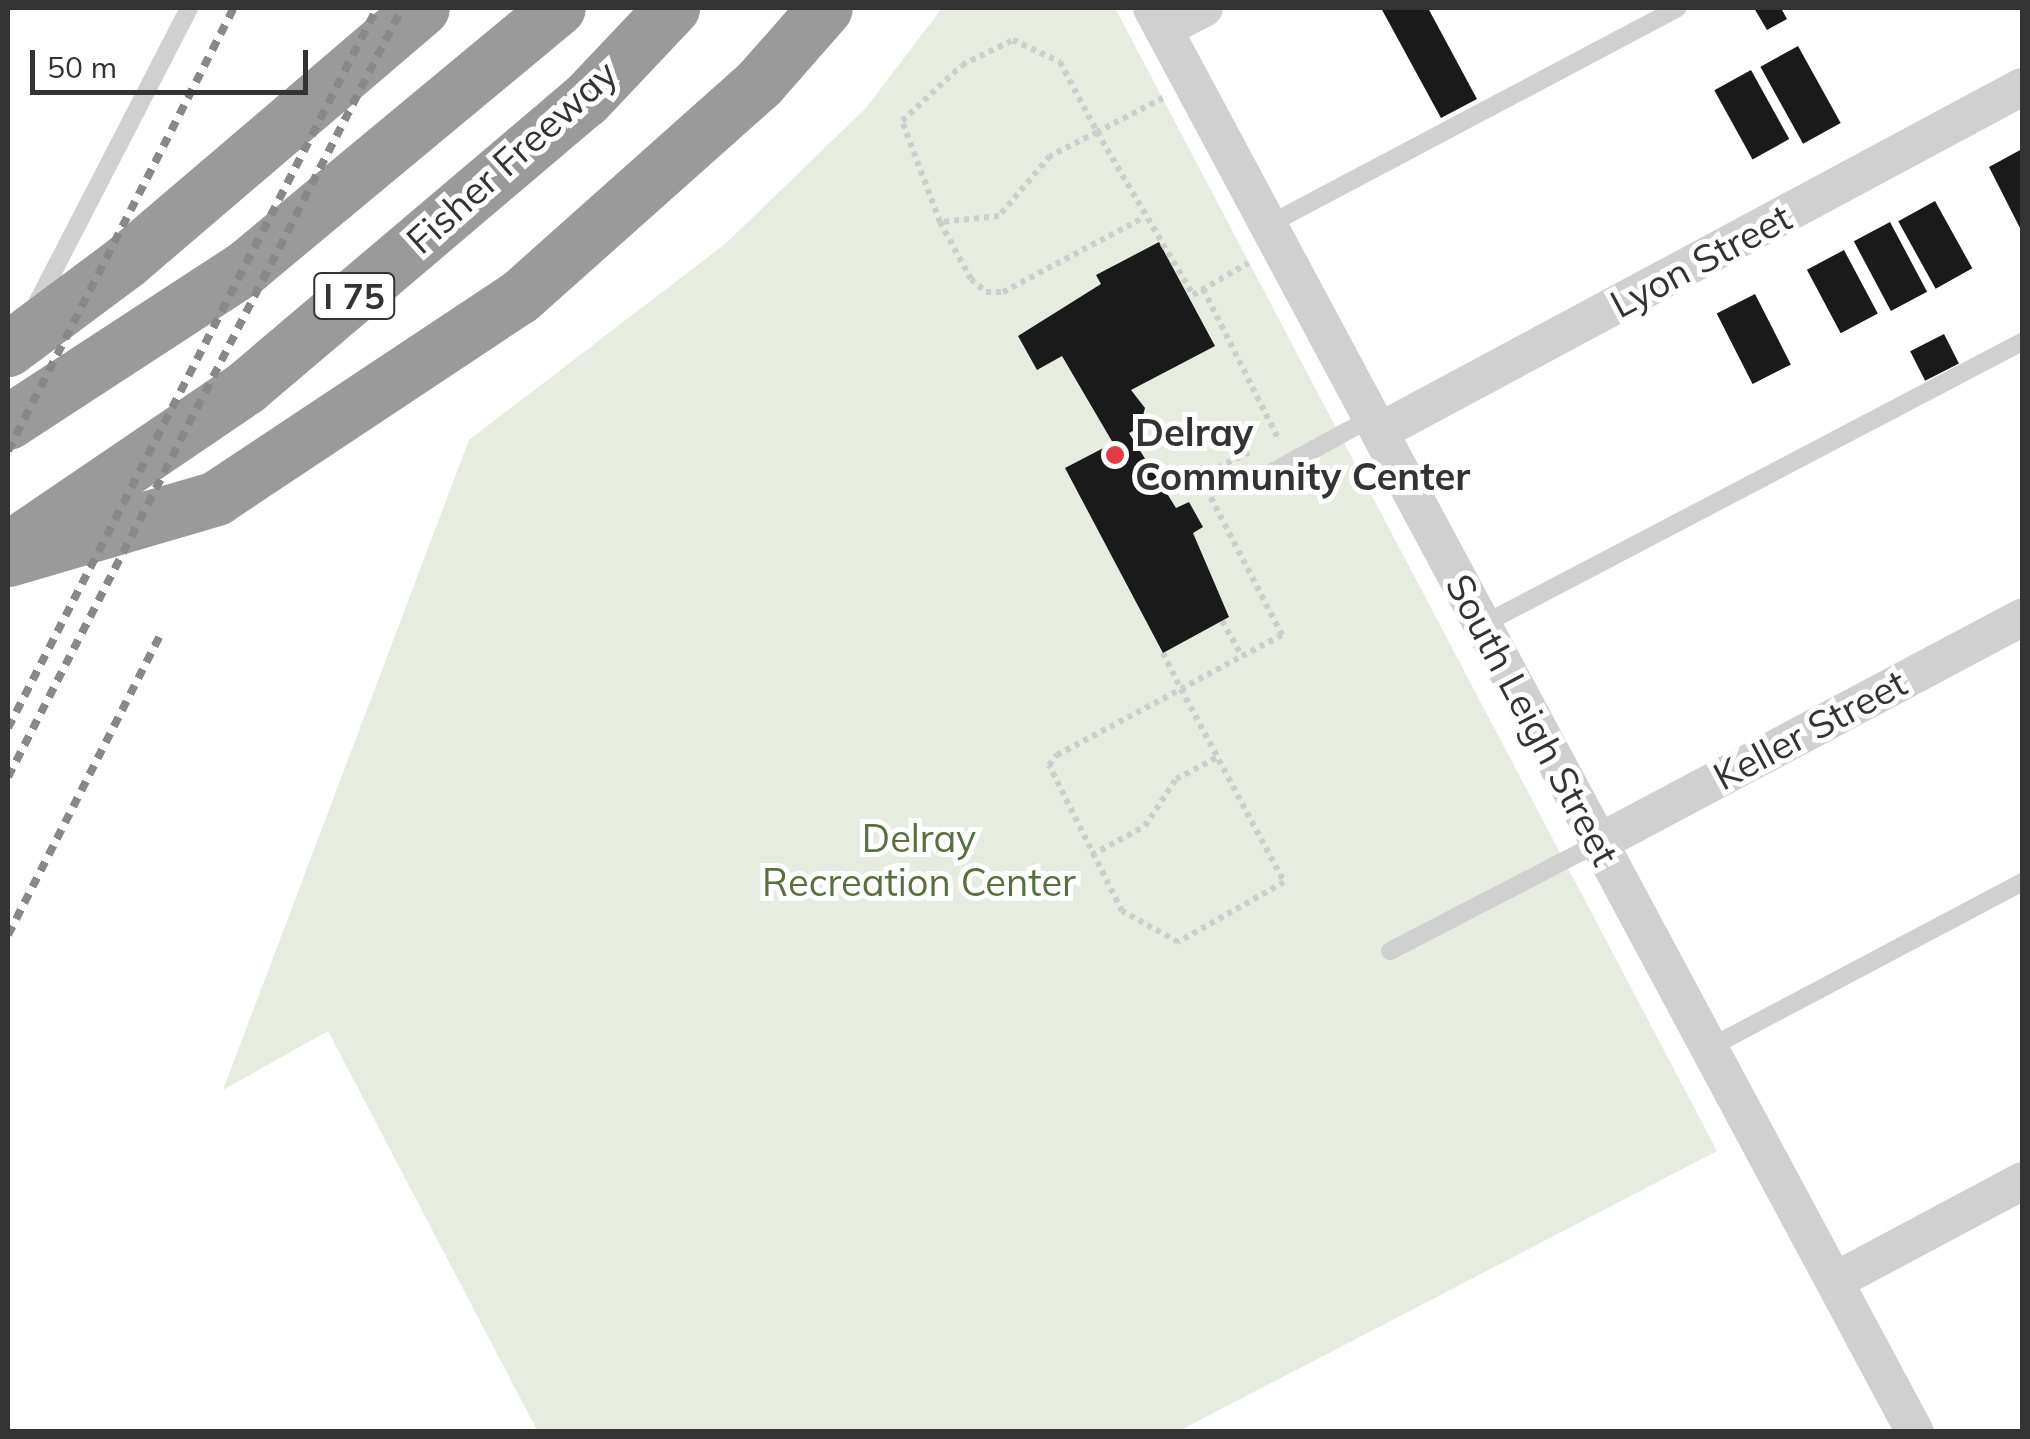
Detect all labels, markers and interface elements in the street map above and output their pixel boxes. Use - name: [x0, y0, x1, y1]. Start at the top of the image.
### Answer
- scale bar: [35, 30, 312, 92]
- text: 50 m: [47, 48, 117, 86]
- street label: Fisher Freeway: [398, 51, 626, 263]
- street label: Lyon Street: [1603, 194, 1799, 328]
- road number: I 75: [312, 266, 396, 326]
- place label: Delray Community Center: [1135, 410, 1470, 499]
- marker: Delray Community Center: [1104, 444, 1126, 466]
- street label: South Leigh Street: [1436, 567, 1628, 873]
- street label: Keller Street: [1706, 660, 1914, 800]
- park label: Delray Recreation Center: [762, 816, 1076, 906]

